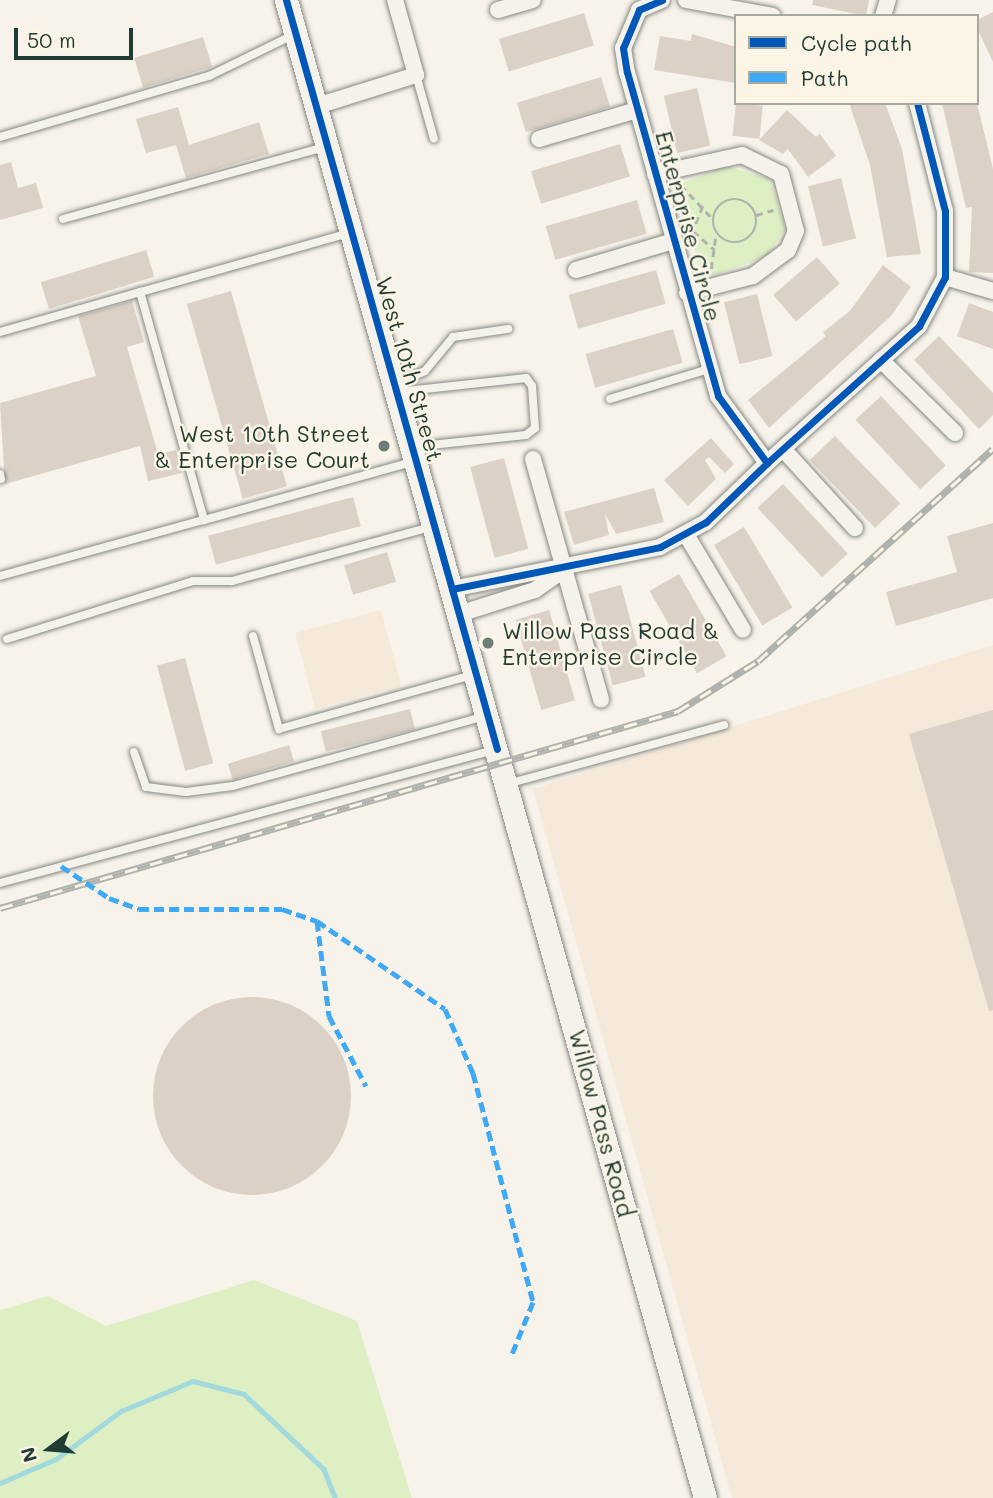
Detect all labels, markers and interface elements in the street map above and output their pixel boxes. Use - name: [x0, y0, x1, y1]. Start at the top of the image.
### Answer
- scale bar: [18, 14, 136, 58]
- legend: [734, 14, 979, 105]
- text: 50 m: [27, 26, 76, 53]
- text: Cycle path: [801, 29, 911, 56]
- text: Path: [801, 64, 848, 91]
- street label: Enterprise Circle: [650, 128, 728, 324]
- street label: West 10th Street: [370, 273, 450, 465]
- place label: West 10th Street & Enterprise Court: [154, 419, 370, 473]
- marker: West 10th Street & Enterprise Court: [376, 438, 392, 454]
- place label: Willow Pass Road & Enterprise Circle: [502, 616, 719, 670]
- marker: Willow Pass Road & Enterprise Circle: [480, 635, 496, 651]
- street label: Willow Pass Road: [564, 1026, 640, 1220]
- north arrow: [14, 1414, 84, 1484]
- text: N: [14, 1445, 42, 1465]

